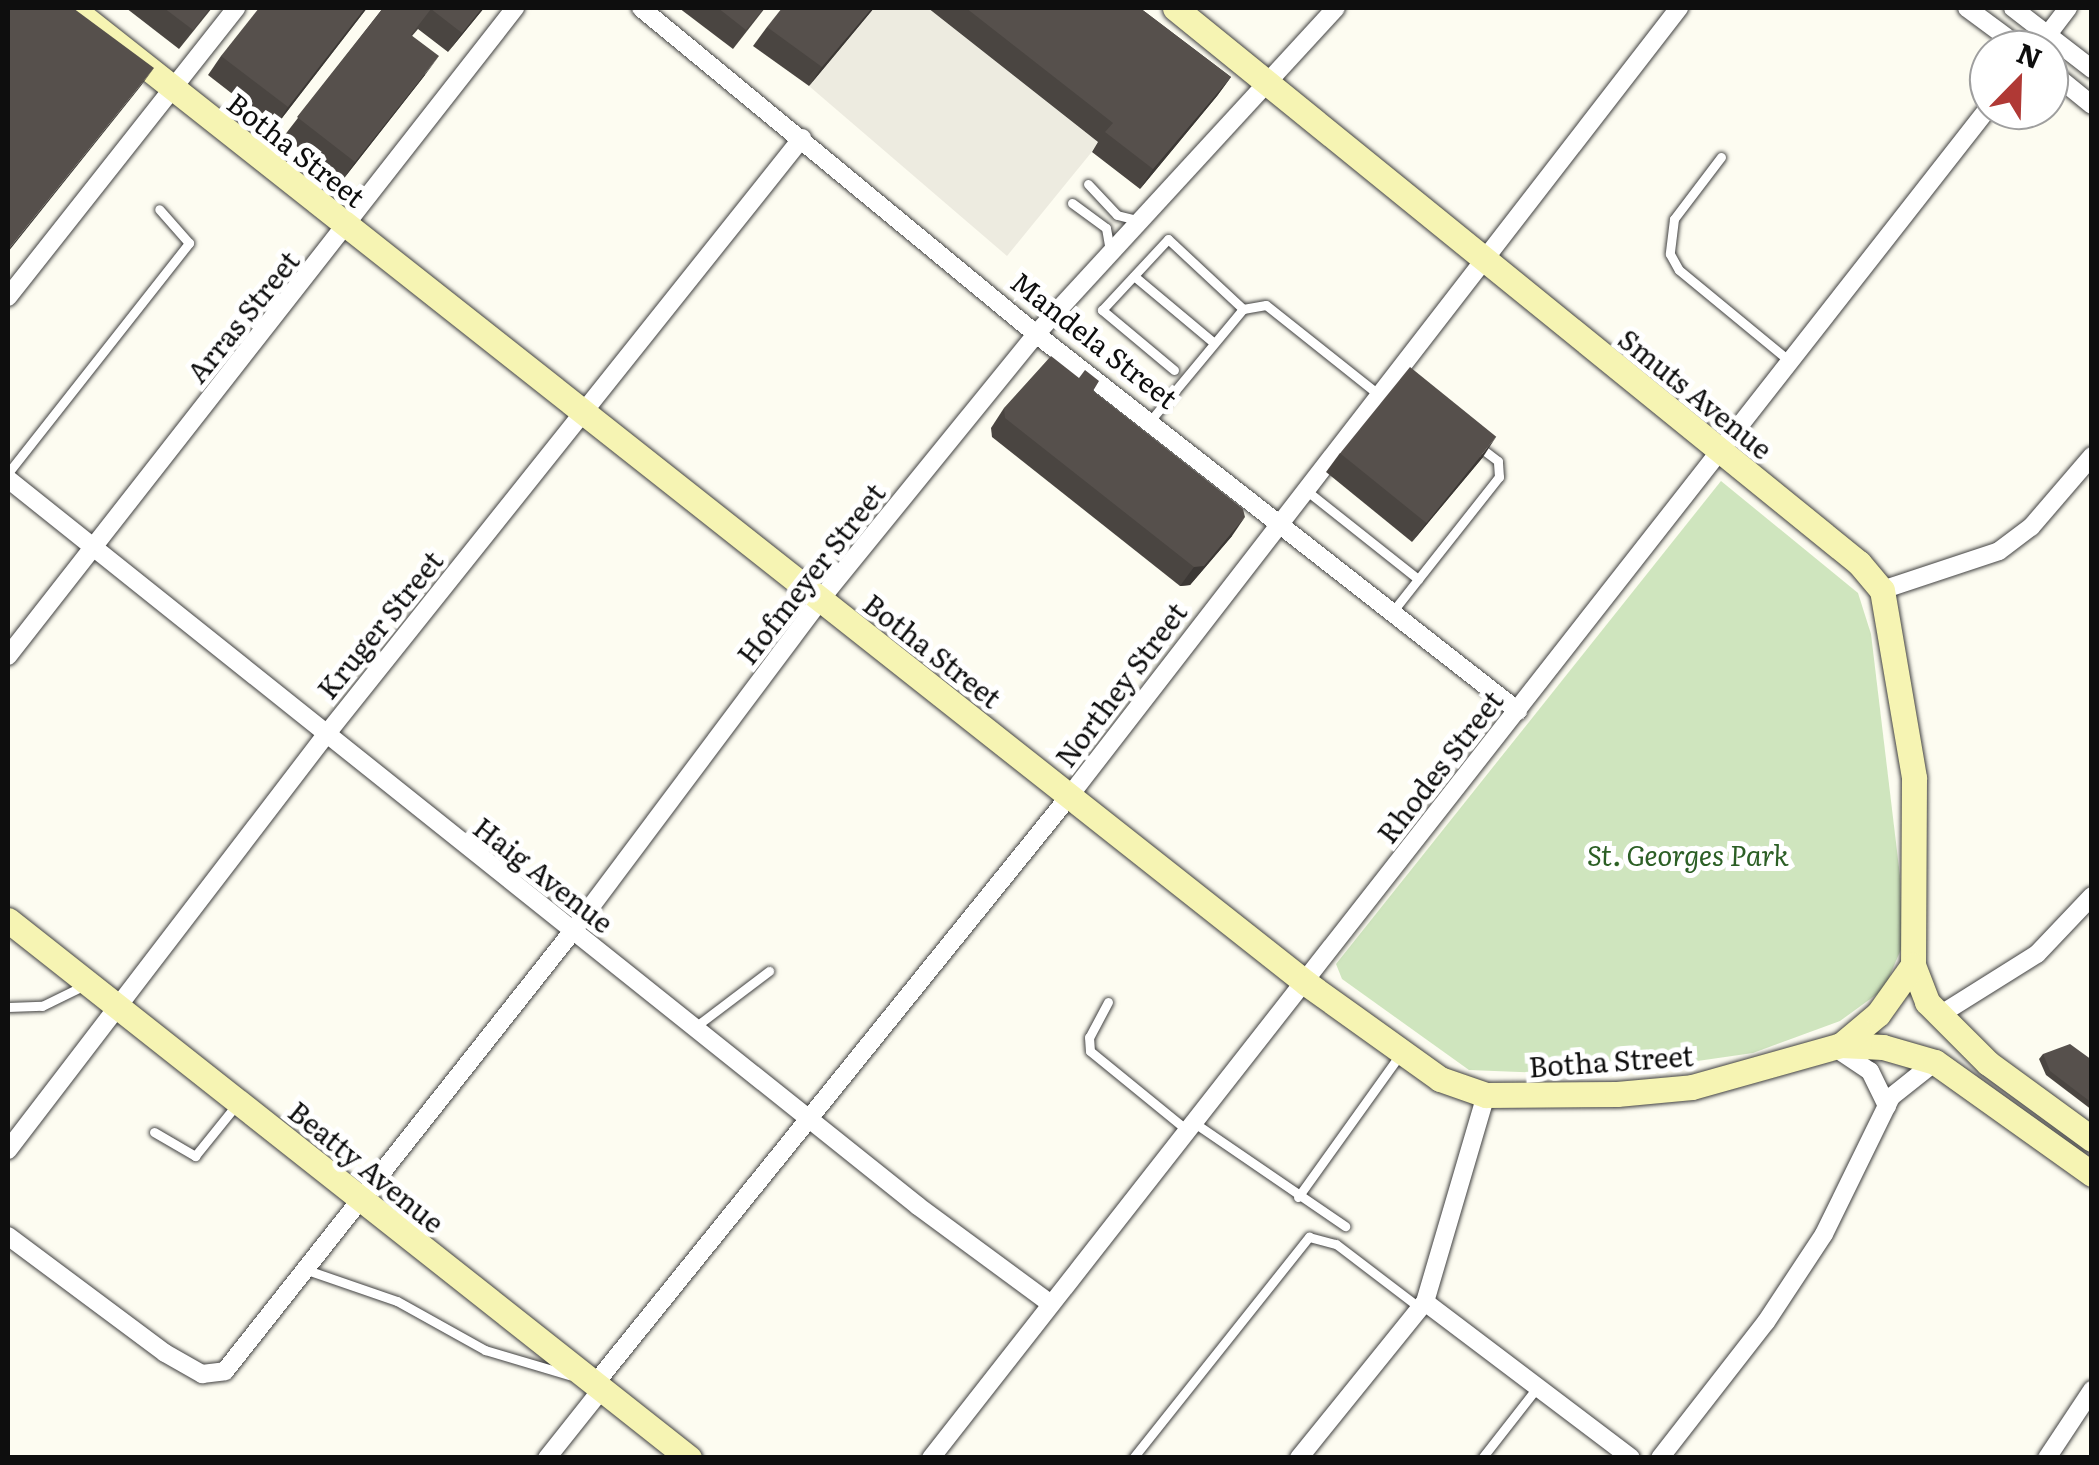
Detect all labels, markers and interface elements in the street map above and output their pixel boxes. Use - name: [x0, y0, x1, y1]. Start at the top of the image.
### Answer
- north arrow: [1969, 30, 2069, 130]
- text: N: [2011, 30, 2049, 78]
- street label: Botha Street: [222, 85, 372, 213]
- street label: Arras Street: [179, 243, 305, 389]
- street label: Mandela Street: [1005, 264, 1185, 414]
- street label: Smuts Avenue: [1613, 321, 1779, 465]
- street label: Hofmeyer Street: [729, 476, 891, 670]
- street label: Kruger Street: [309, 543, 449, 705]
- street label: Botha Street: [858, 586, 1008, 714]
- street label: Northey Street: [1047, 595, 1193, 773]
- street label: Rhodes Street: [1369, 683, 1509, 849]
- street label: Haig Avenue: [468, 809, 620, 939]
- park label: St. Georges Park: [1587, 837, 1789, 871]
- street label: Botha Street: [1527, 1037, 1695, 1083]
- street label: Beatty Avenue: [283, 1093, 451, 1239]

